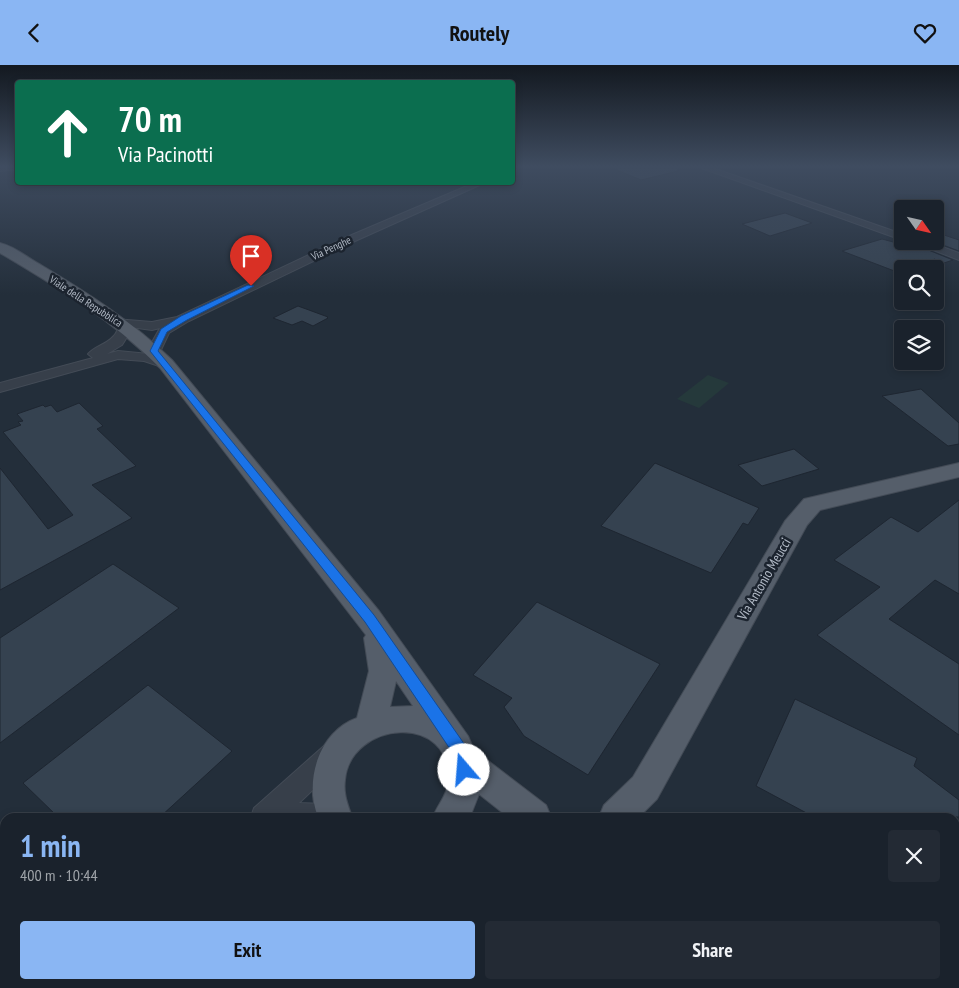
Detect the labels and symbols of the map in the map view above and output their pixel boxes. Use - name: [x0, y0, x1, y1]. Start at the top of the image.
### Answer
- north arrow: [894, 200, 944, 250]
- street label: Via Penghe: [308, 233, 354, 264]
- pin: [230, 235, 272, 286]
- street label: Viale della Repubblica: [46, 272, 125, 330]
- street label: Via Antonio Meucci: [733, 535, 795, 624]
- position arrow: [437, 743, 489, 795]

